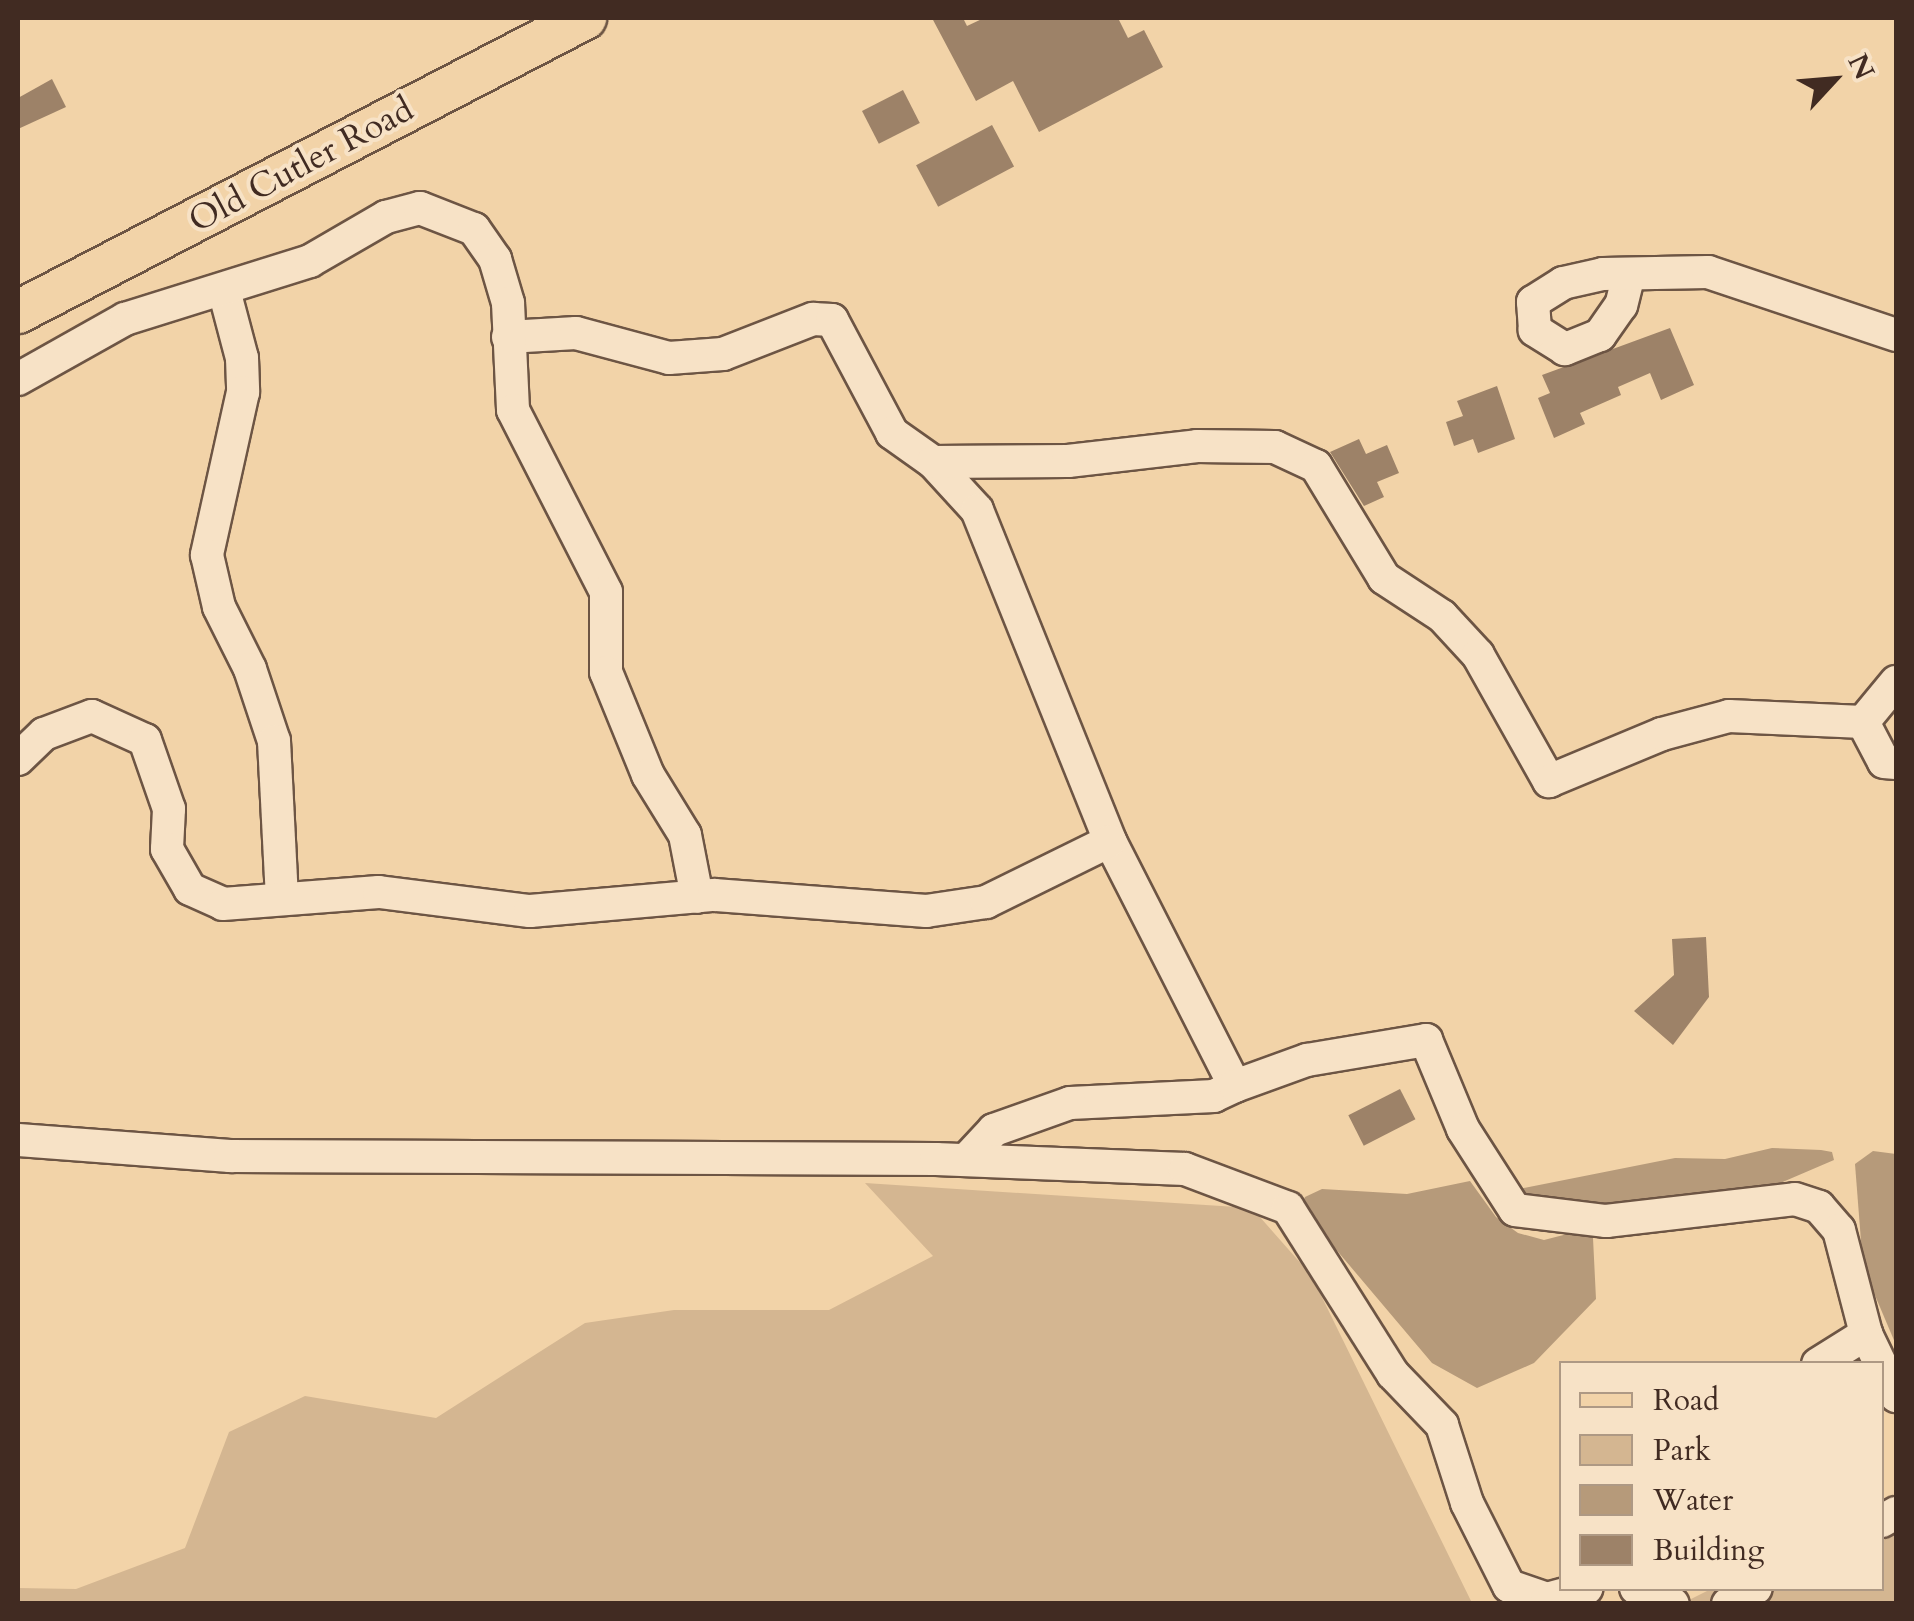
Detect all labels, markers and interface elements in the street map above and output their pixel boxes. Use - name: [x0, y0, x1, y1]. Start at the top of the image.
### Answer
- north arrow: [1784, 30, 1884, 130]
- text: N: [1839, 48, 1883, 86]
- street label: Old Cutler Road: [182, 88, 420, 242]
- legend: [1559, 1361, 1884, 1591]
- text: Road: [1653, 1380, 1719, 1421]
- text: Park: [1653, 1430, 1711, 1471]
- text: Water: [1653, 1480, 1733, 1521]
- text: Building: [1653, 1530, 1764, 1571]

